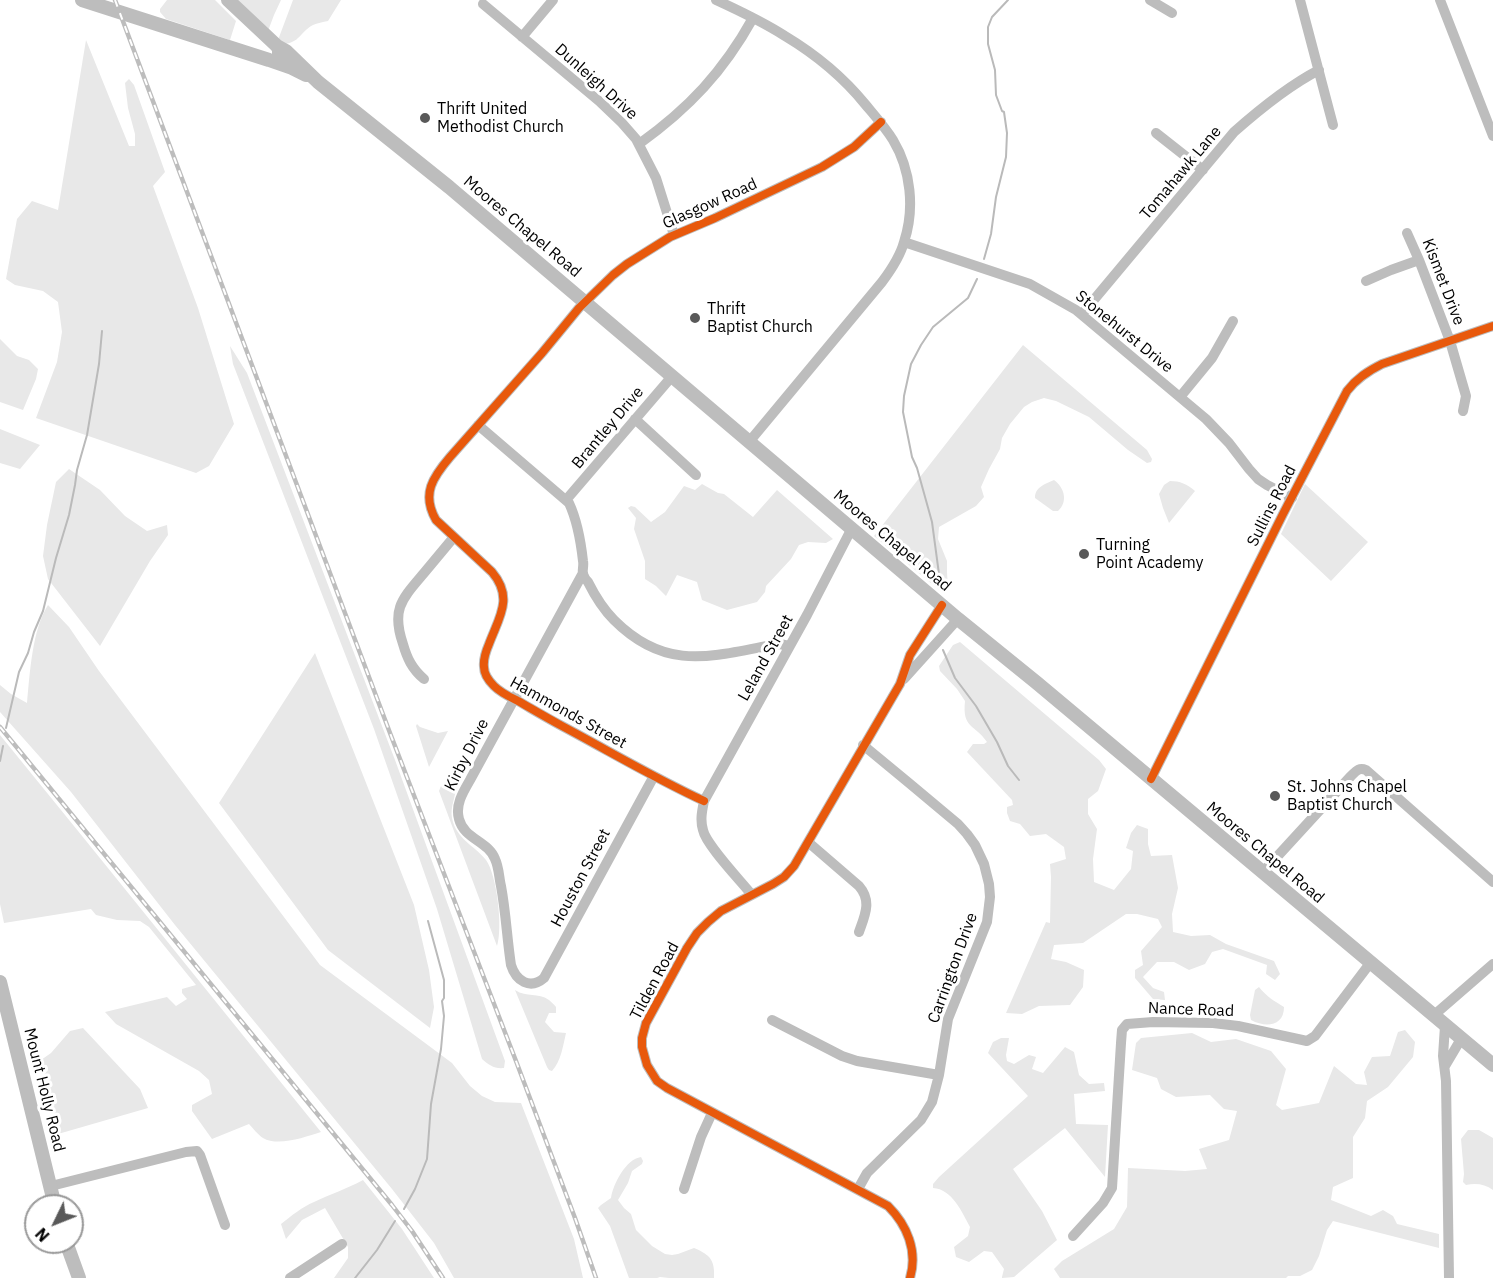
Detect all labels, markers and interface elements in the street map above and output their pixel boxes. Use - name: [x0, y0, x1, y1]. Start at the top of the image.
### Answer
- street label: Dunleigh Drive: [551, 40, 641, 124]
- place label: Thrift United Methodist Church: [437, 99, 564, 137]
- marker: Thrift United Methodist Church: [418, 111, 432, 125]
- street label: Tomahawk Lane: [1136, 122, 1226, 224]
- street label: Moores Chapel Road: [459, 172, 585, 282]
- street label: Glasgow Road: [660, 175, 760, 233]
- street label: Kismet Drive: [1418, 236, 1468, 328]
- street label: Stonehurst Drive: [1071, 287, 1177, 377]
- place label: Thrift Baptist Church: [707, 299, 813, 337]
- marker: Thrift Baptist Church: [688, 311, 702, 325]
- street label: Brantley Drive: [568, 383, 648, 473]
- street label: Sullins Road: [1243, 462, 1301, 550]
- street label: Moores Chapel Road: [829, 486, 955, 596]
- place label: Turning Point Academy: [1096, 535, 1204, 573]
- marker: Turning Point Academy: [1077, 547, 1091, 561]
- street label: Leland Street: [734, 612, 798, 704]
- street label: Hammonds Street: [506, 673, 630, 753]
- street label: Kirby Drive: [441, 716, 493, 794]
- place label: St. Johns Chapel Baptist Church: [1287, 777, 1407, 815]
- marker: St. Johns Chapel Baptist Church: [1268, 789, 1282, 803]
- street label: Moores Chapel Road: [1202, 798, 1328, 908]
- street label: Houston Street: [547, 826, 615, 930]
- street label: Carrington Drive: [924, 910, 982, 1026]
- street label: Tilden Road: [627, 939, 683, 1023]
- street label: Nance Road: [1148, 999, 1234, 1021]
- street label: Mount Holly Road: [19, 1026, 69, 1154]
- north arrow: [24, 1194, 84, 1254]
- text: N: [31, 1224, 54, 1246]

